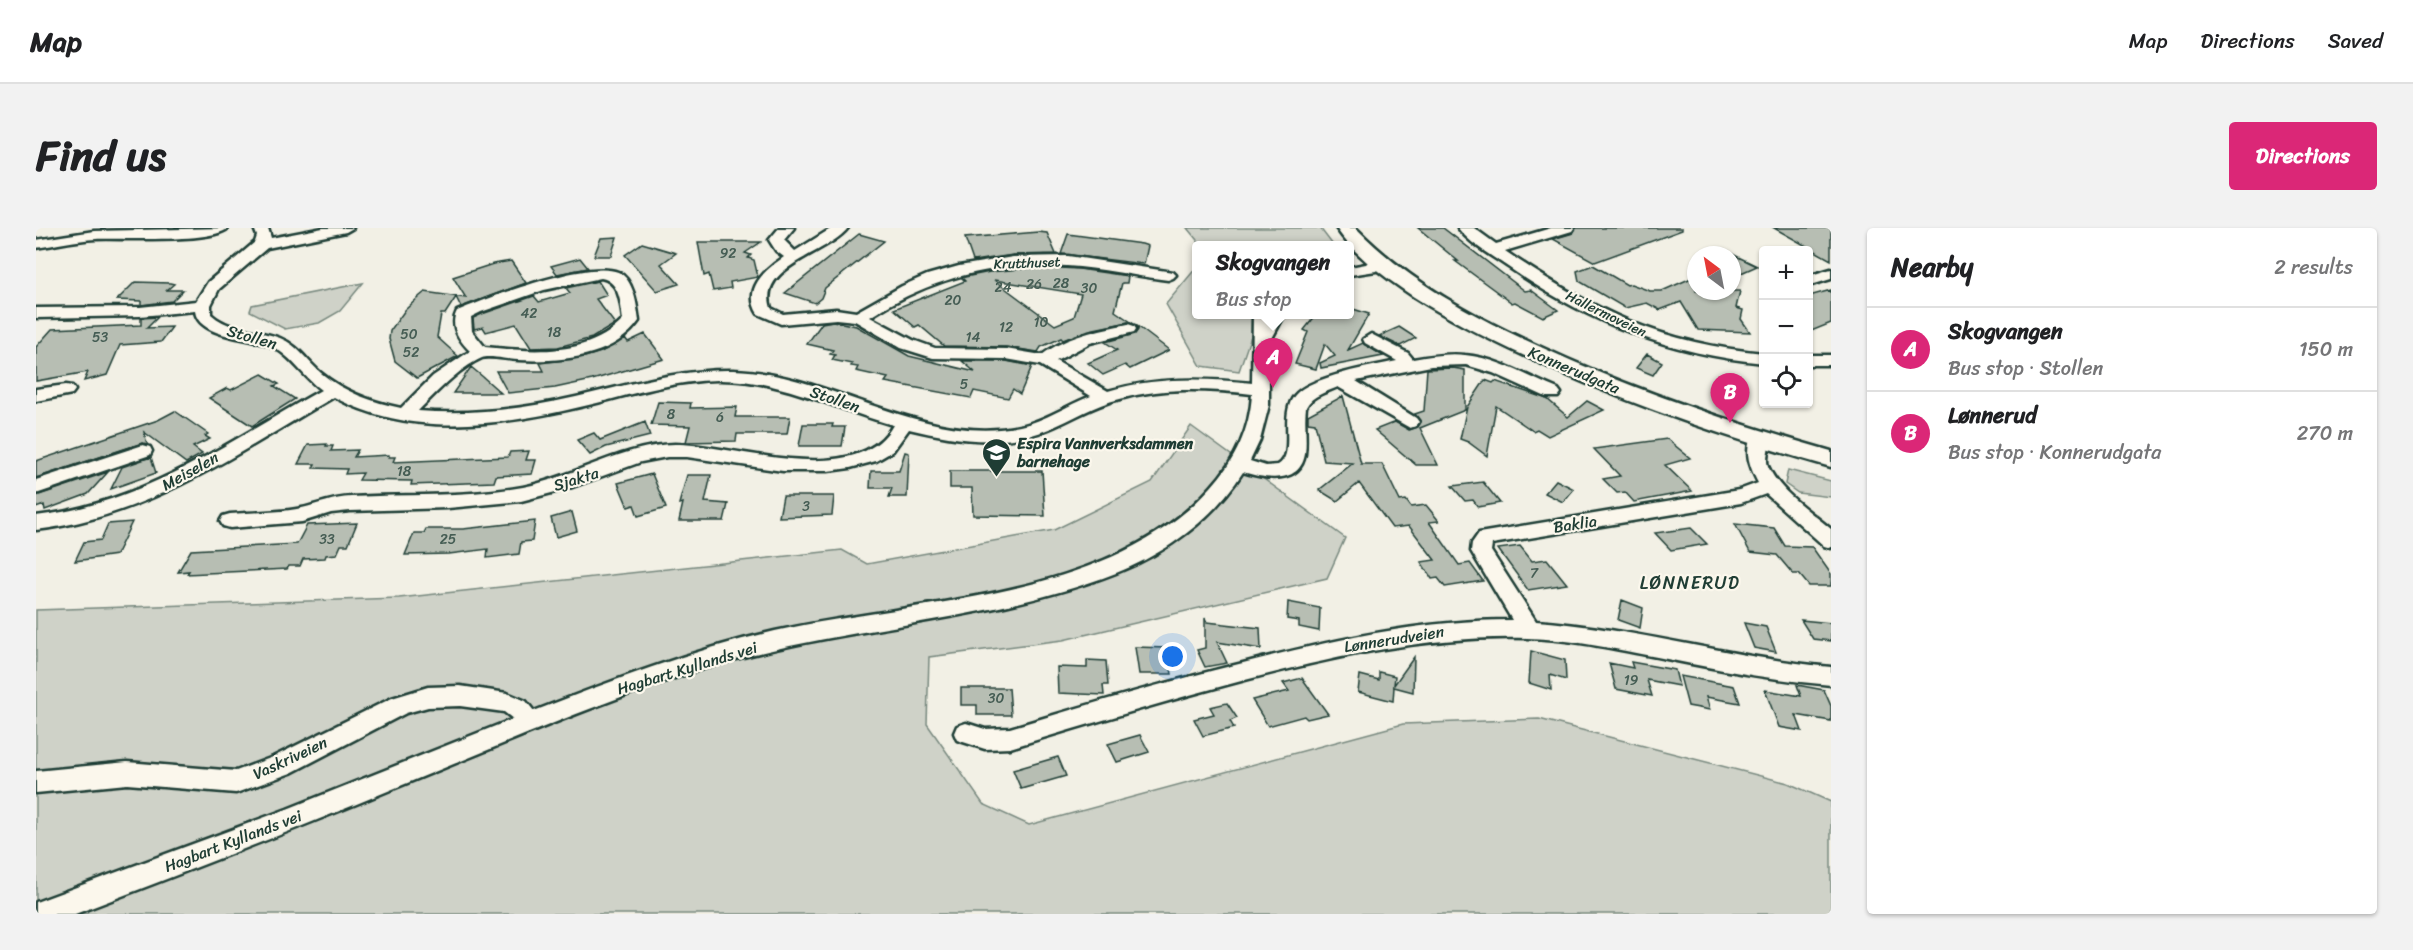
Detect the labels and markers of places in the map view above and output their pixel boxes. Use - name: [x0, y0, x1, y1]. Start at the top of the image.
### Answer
- pin: A: [1254, 338, 1292, 388]
- pin: B: [1710, 374, 1750, 423]
- place label: Espira Vannverksdammen barnehage: [1016, 429, 1194, 476]
- school or university icon: Espira Vannverksdammen barnehage: [980, 436, 1012, 478]

